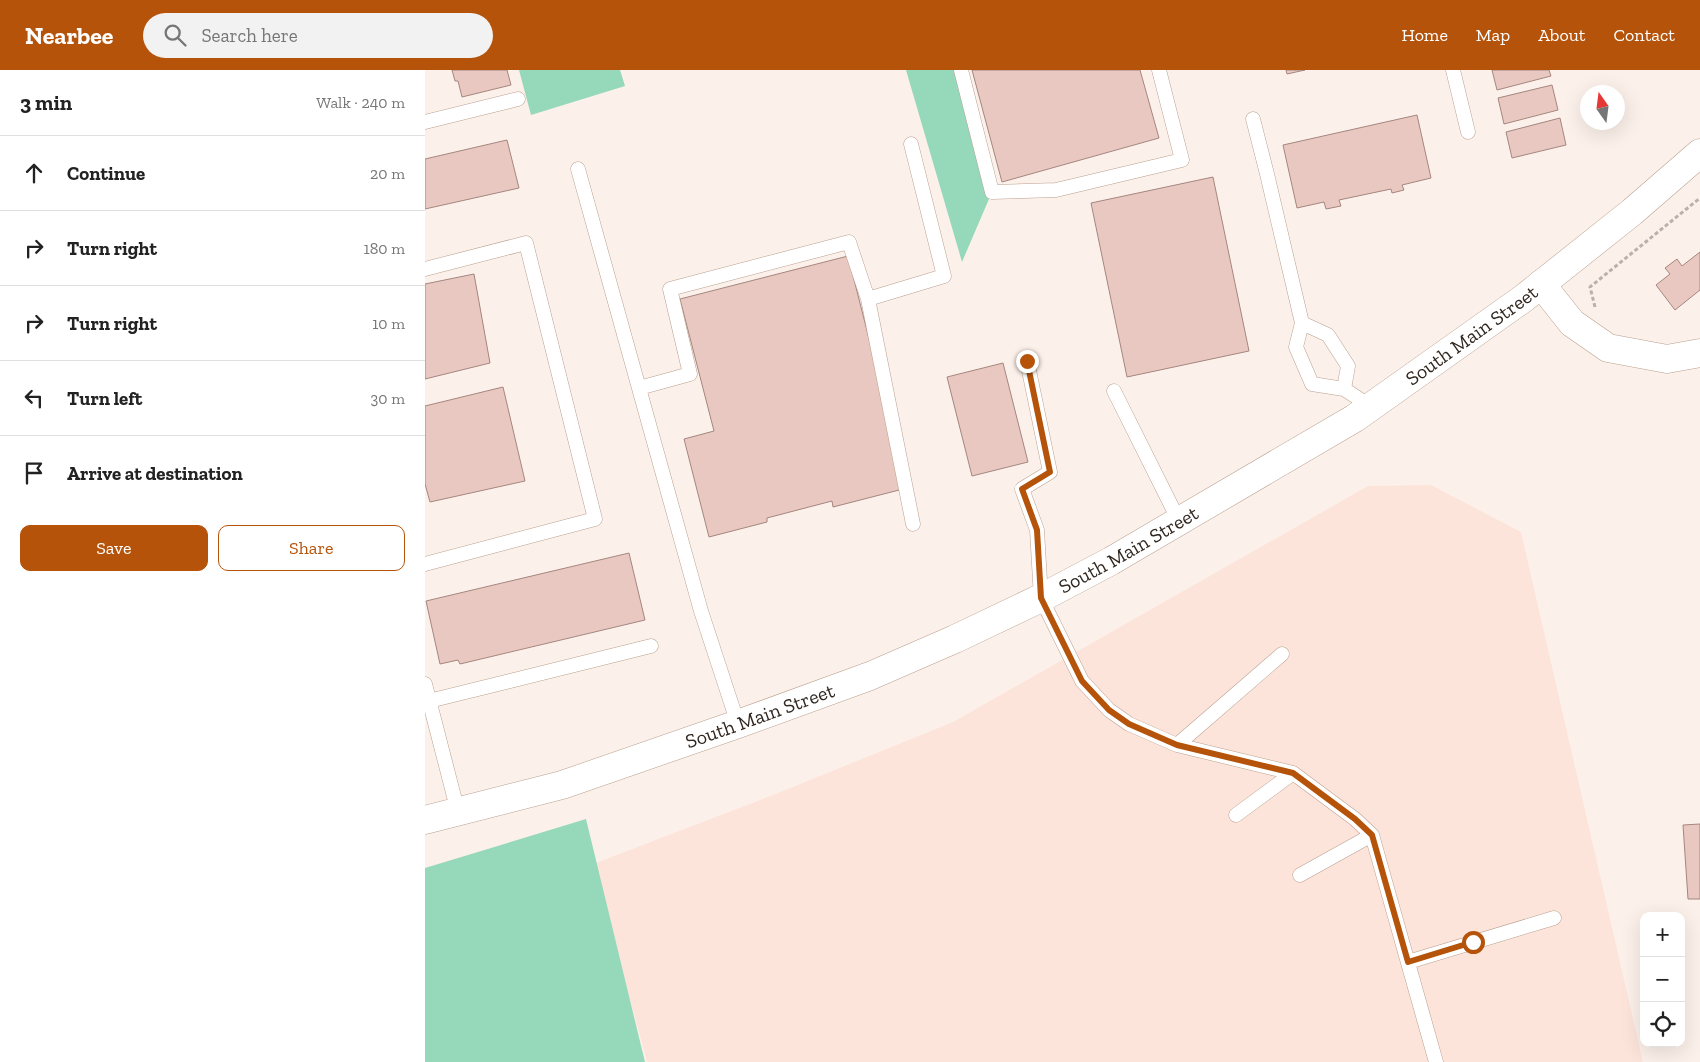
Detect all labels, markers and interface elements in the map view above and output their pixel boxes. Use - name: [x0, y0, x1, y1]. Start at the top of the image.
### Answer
- search box: [143, 13, 493, 58]
- text: Nearbee: [25, 21, 113, 50]
- icon: search: [161, 21, 189, 49]
- text: Search here: [201, 24, 298, 47]
- text: Home: [1401, 24, 1448, 46]
- text: Map: [1476, 24, 1510, 46]
- text: About: [1538, 24, 1585, 46]
- text: Contact: [1613, 24, 1675, 46]
- north arrow: [1580, 85, 1625, 130]
- text: 3 min: [20, 90, 72, 115]
- text: Walk · 240 m: [316, 93, 405, 112]
- icon: ahead: [20, 159, 48, 187]
- text: Continue: [67, 162, 145, 185]
- text: 20 m: [370, 164, 405, 183]
- icon: right: [20, 234, 48, 262]
- text: Turn right: [67, 237, 157, 260]
- text: 180 m: [364, 239, 405, 258]
- street label: South Main Street: [1401, 280, 1543, 390]
- icon: right: [20, 309, 48, 337]
- text: Turn right: [67, 312, 157, 335]
- text: 10 m: [372, 314, 405, 333]
- route end: [1016, 350, 1039, 373]
- icon: left: [20, 384, 48, 412]
- text: Turn left: [67, 387, 142, 410]
- text: 30 m: [371, 389, 405, 408]
- icon: arrive: [20, 459, 48, 487]
- text: Arrive at destination: [67, 462, 243, 485]
- street label: South Main Street: [1054, 500, 1203, 599]
- button: Save: [20, 525, 208, 571]
- button: Share: [218, 525, 405, 571]
- street label: South Main Street: [682, 678, 838, 753]
- map controls: [1640, 912, 1685, 1047]
- button: +: [1640, 912, 1685, 957]
- route start: [1462, 931, 1485, 954]
- button: −: [1640, 957, 1685, 1002]
- button: locate: [1640, 1002, 1685, 1047]

